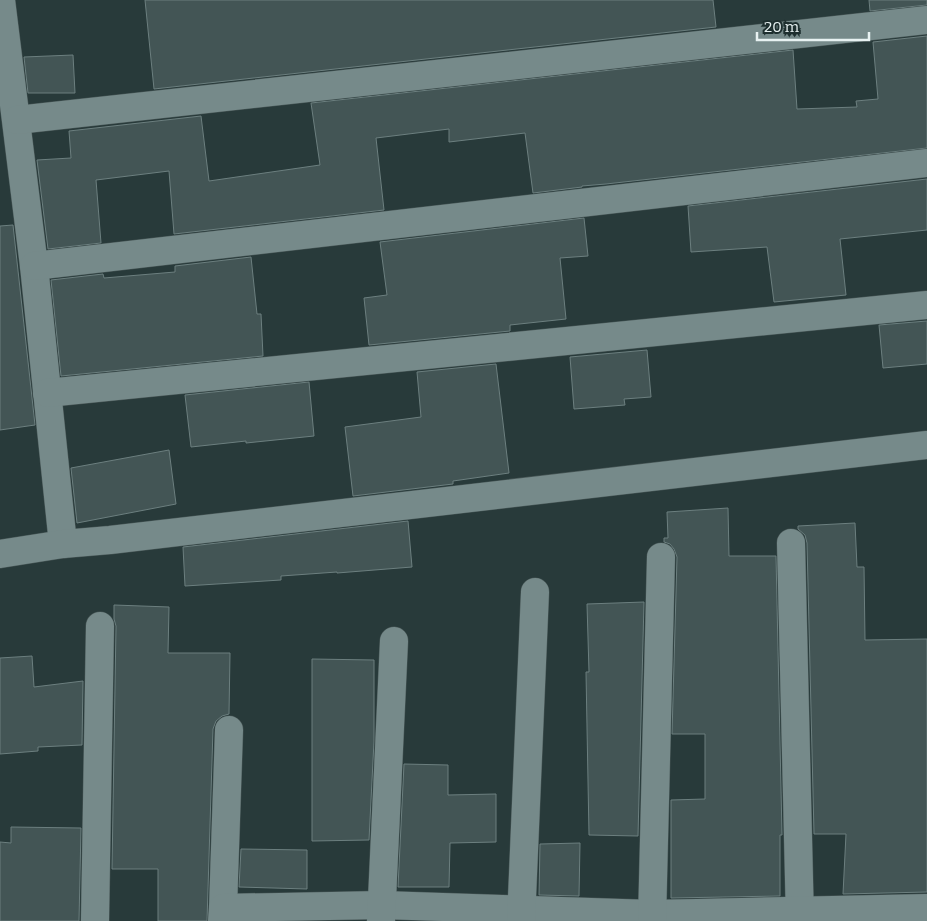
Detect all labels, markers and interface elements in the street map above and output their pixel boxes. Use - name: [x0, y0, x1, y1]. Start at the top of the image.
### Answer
- scale bar: [757, 10, 870, 42]
- text: 20 m: [764, 18, 800, 36]

